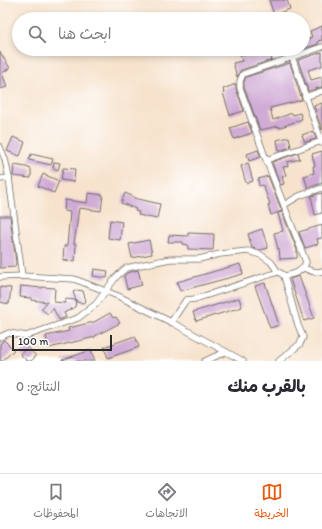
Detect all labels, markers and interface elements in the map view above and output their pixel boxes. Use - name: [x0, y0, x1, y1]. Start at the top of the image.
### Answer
- search box: [12, 12, 310, 56]
- icon: search: [26, 23, 48, 45]
- text: ابحث هنا: [58, 25, 112, 43]
- scale bar: [12, 333, 112, 352]
- text: 100 m: [18, 335, 48, 348]
- text: بالقرب منك: [228, 376, 306, 396]
- text: النتائج: 0: [16, 379, 60, 394]
- tab: المحفوظات: [33, 481, 79, 523]
- tab: الاتجاهات: [145, 481, 188, 523]
- tab: الخريطة: [254, 481, 289, 523]

